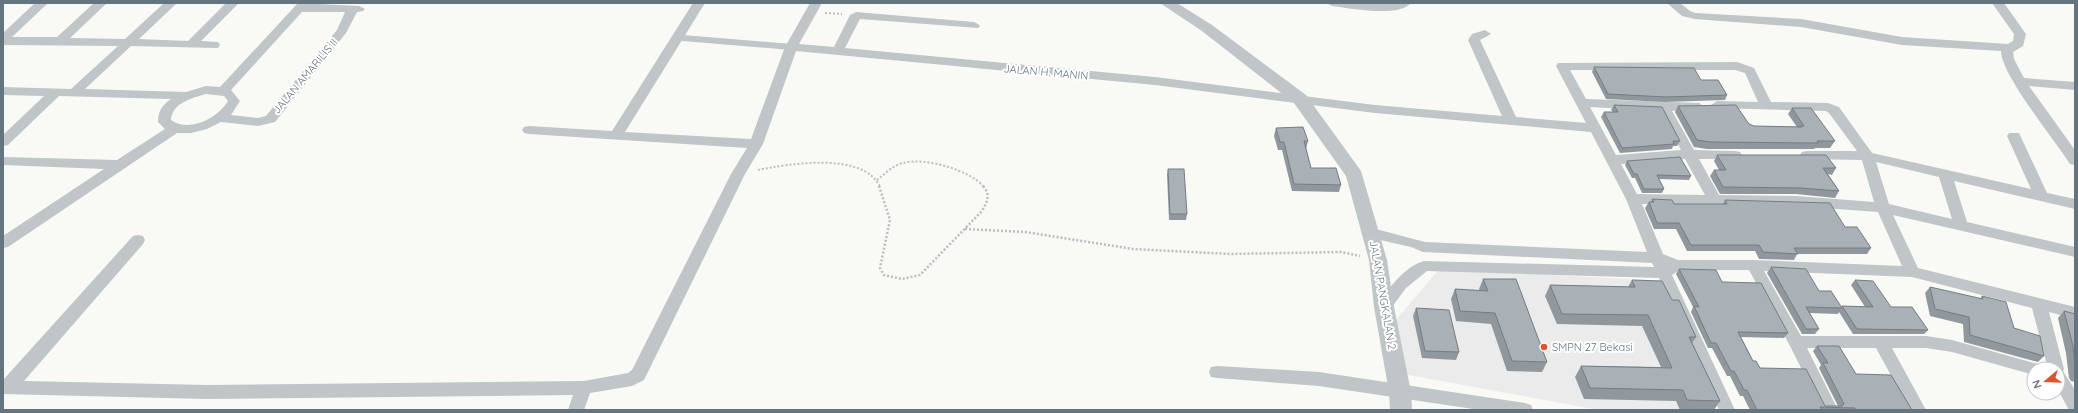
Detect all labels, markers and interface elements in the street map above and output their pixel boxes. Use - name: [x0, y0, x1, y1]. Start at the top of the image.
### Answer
- street label: JALAN AMARILIS II: [269, 36, 341, 116]
- street label: JALAN H. MANIN: [1003, 61, 1089, 83]
- street label: JALAN PANGKALAN 2: [1366, 239, 1400, 351]
- place label: SMPN 27 Bekasi: [1552, 340, 1633, 354]
- marker: SMPN 27 Bekasi: [1539, 342, 1549, 352]
- north arrow: [2026, 361, 2066, 401]
- text: N: [2029, 378, 2044, 390]

